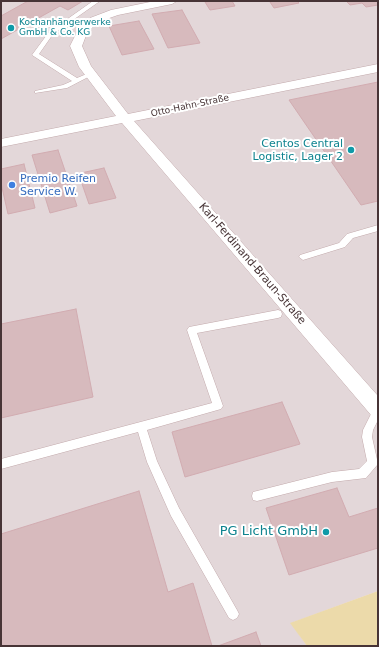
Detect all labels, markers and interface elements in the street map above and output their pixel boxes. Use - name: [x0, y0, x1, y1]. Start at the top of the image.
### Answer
- place label: Kochanhängerwerke GmbH & Co. KG: [19, 18, 111, 39]
- marker: Kochanhängerwerke GmbH & Co. KG: [6, 23, 16, 33]
- street label: Otto-Hahn-Straße: [150, 92, 230, 120]
- place label: Centos Central Logistic, Lager 2: [253, 137, 343, 163]
- marker: Centos Central Logistic, Lager 2: [346, 145, 356, 155]
- place label: Premio Reifen Service W.: [20, 172, 96, 198]
- marker: Premio Reifen Service W.: [7, 180, 17, 190]
- street label: Karl-Ferdinand-Braun-Straße: [196, 201, 308, 327]
- place label: PG Licht GmbH: [220, 524, 318, 540]
- marker: PG Licht GmbH: [321, 527, 331, 537]

